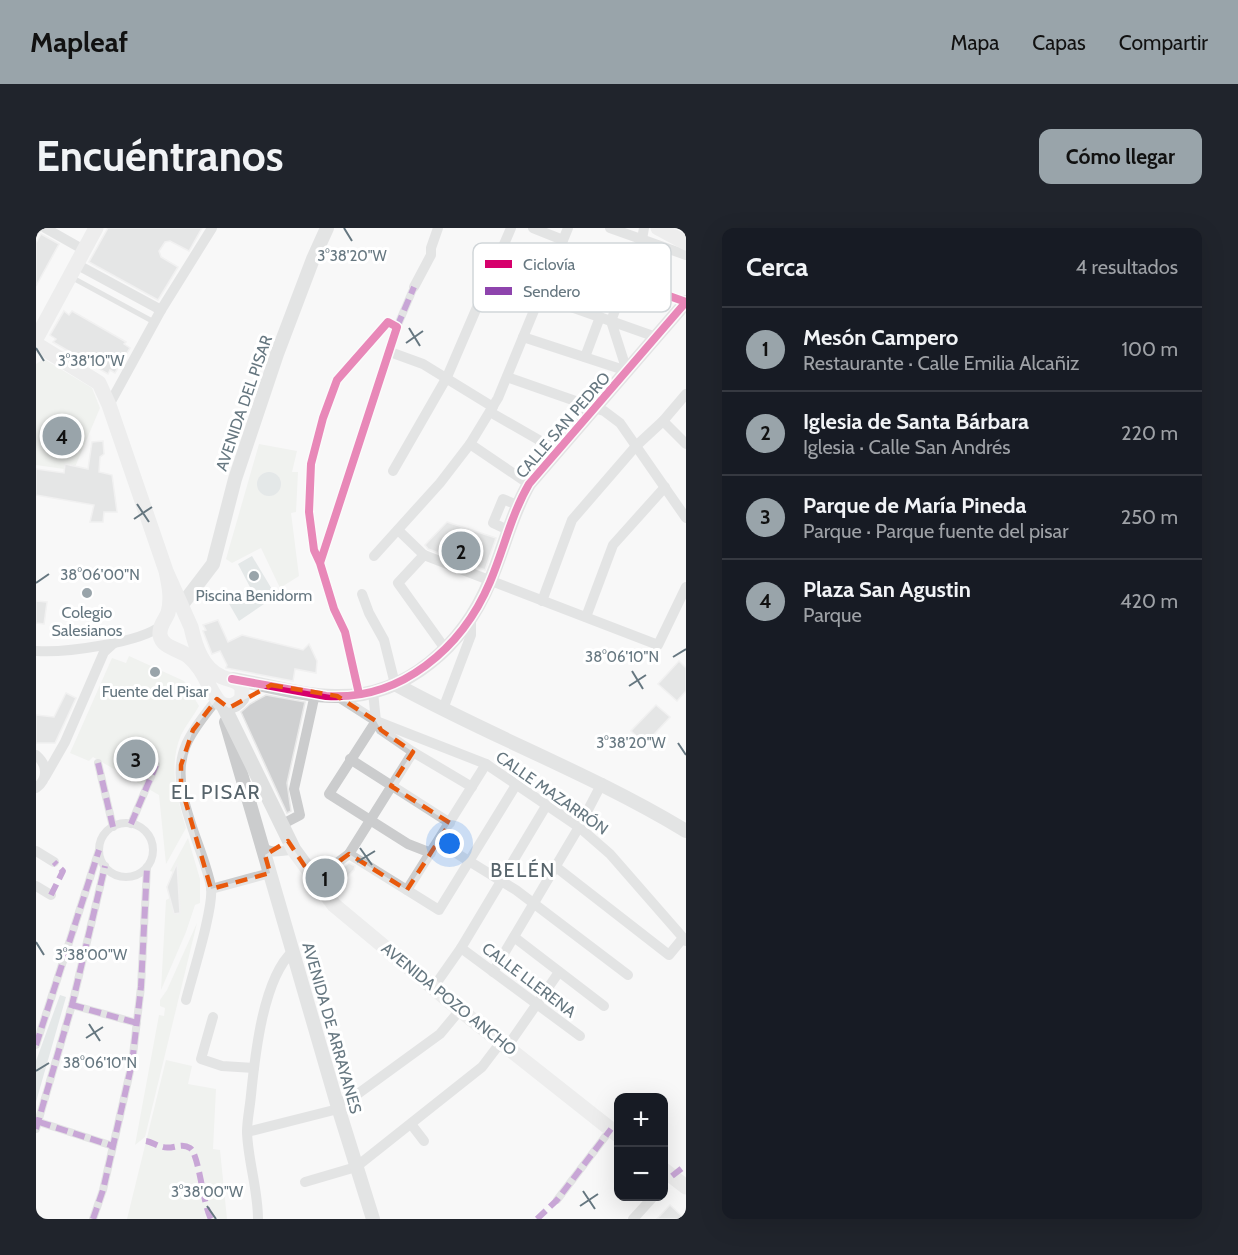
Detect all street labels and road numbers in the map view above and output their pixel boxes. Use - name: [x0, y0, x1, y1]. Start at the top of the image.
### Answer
- street label: AVENIDA DEL PISAR: [212, 332, 276, 473]
- street label: CALLE SAN PEDRO: [512, 368, 614, 482]
- street label: CALLE MAZARRÓN: [492, 747, 612, 839]
- street label: CALLE LLERENA: [478, 938, 580, 1022]
- street label: AVENIDA POZO ANCHO: [378, 939, 520, 1059]
- street label: AVENIDA DE ARRAYANES: [298, 940, 366, 1116]

